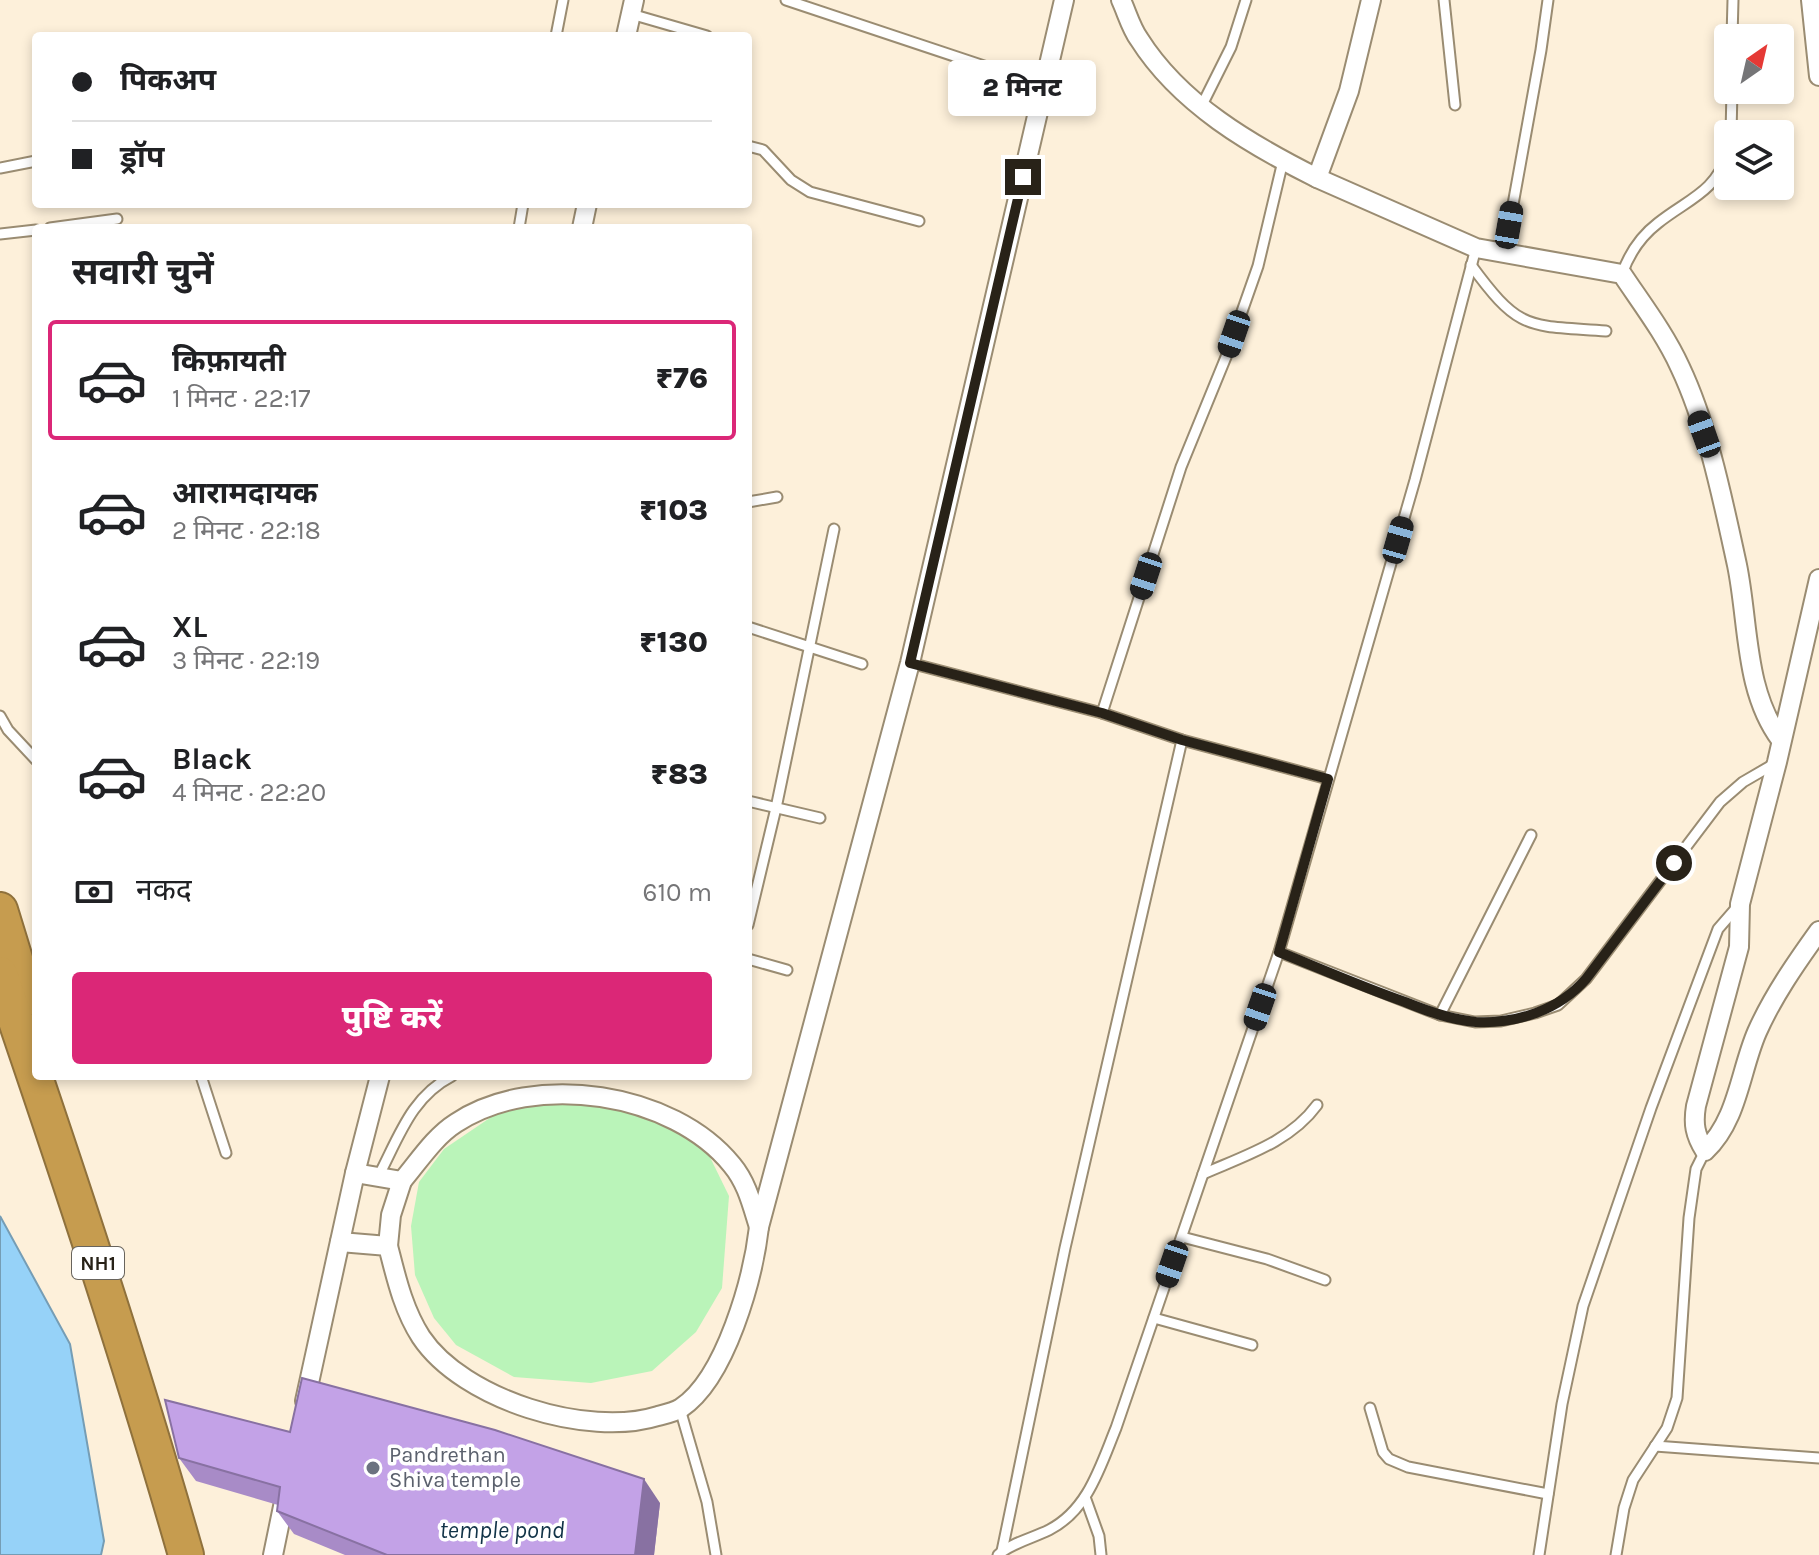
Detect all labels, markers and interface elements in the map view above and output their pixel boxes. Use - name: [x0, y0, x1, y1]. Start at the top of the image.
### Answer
- north arrow: [1714, 24, 1794, 104]
- map controls: [1714, 24, 1794, 200]
- callout: 2 मिनट: [949, 61, 1097, 117]
- text: पिकअप: [120, 62, 216, 98]
- text: 2 मिनट: [982, 72, 1062, 103]
- button: layers: [1714, 120, 1794, 200]
- text: ड्रॉप: [120, 139, 164, 175]
- route end: [1005, 159, 1041, 195]
- car: [1493, 199, 1525, 251]
- text: सवारी चुनें: [72, 251, 214, 293]
- car: [1215, 307, 1253, 361]
- text: किफ़ायती: [172, 343, 286, 379]
- icon: car: [76, 344, 148, 416]
- text: ₹76: [656, 360, 708, 396]
- text: 1 मिनट · 22:17: [172, 383, 311, 414]
- car: [1685, 407, 1723, 461]
- text: आरामदायक: [172, 475, 318, 511]
- icon: car: [76, 476, 148, 548]
- text: ₹103: [639, 492, 708, 528]
- car: [1380, 514, 1416, 566]
- text: 2 मिनट · 22:18: [172, 515, 321, 546]
- car: [1127, 549, 1165, 603]
- icon: car: [76, 608, 148, 680]
- text: XL: [172, 609, 207, 645]
- text: ₹130: [639, 624, 708, 660]
- text: 3 मिनट · 22:19: [172, 645, 320, 676]
- icon: car: [76, 740, 148, 812]
- text: Black: [172, 741, 252, 777]
- text: ₹83: [651, 756, 708, 792]
- text: 4 मिनट · 22:20: [172, 777, 326, 808]
- route start: [1656, 845, 1692, 881]
- icon: cash: [72, 870, 116, 914]
- text: नकद: [136, 872, 192, 908]
- text: 610 m: [643, 877, 712, 908]
- button: पुष्टि करें: [72, 972, 712, 1064]
- car: [1241, 980, 1279, 1034]
- car: [1153, 1237, 1191, 1291]
- road number: NH1: [72, 1247, 124, 1279]
- place label: Pandrethan Shiva temple: [389, 1442, 521, 1493]
- marker: Pandrethan Shiva temple: [364, 1459, 382, 1477]
- water label: temple pond: [439, 1516, 565, 1544]

